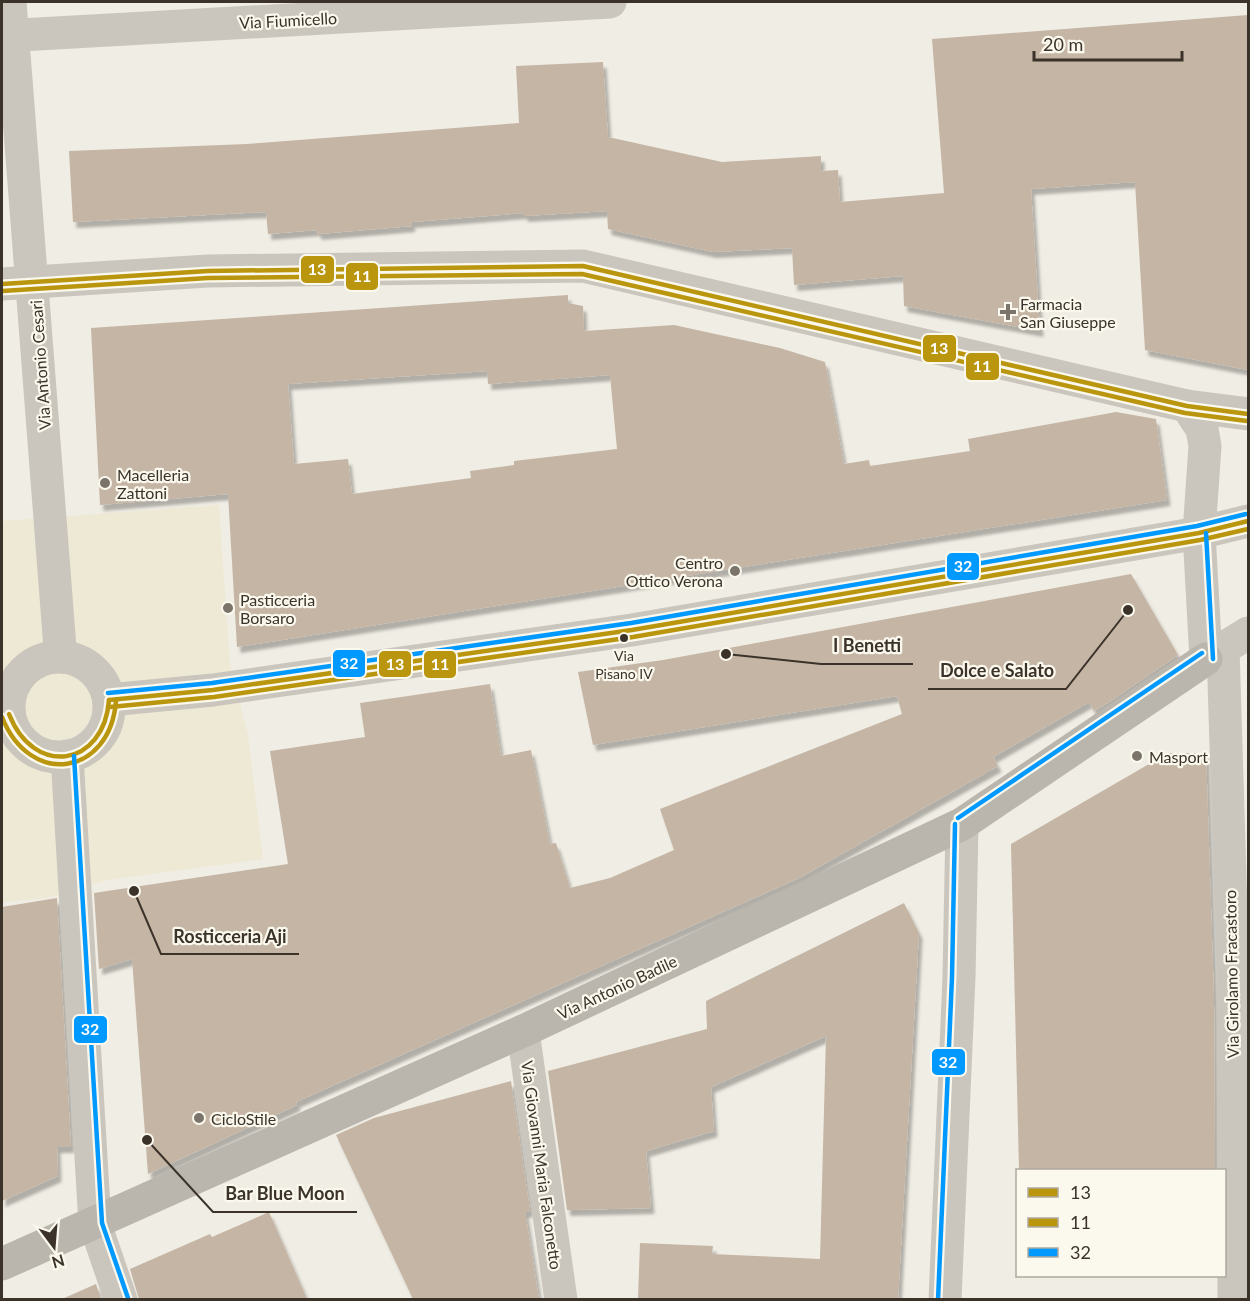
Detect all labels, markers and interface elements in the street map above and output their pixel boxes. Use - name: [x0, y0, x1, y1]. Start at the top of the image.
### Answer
- street label: Via Fiumicello: [239, 8, 337, 32]
- scale bar: [1034, 24, 1182, 62]
- text: 20 m: [1043, 33, 1083, 55]
- line badge: 13: [300, 255, 335, 284]
- text: 13: [308, 259, 326, 278]
- line badge: 11: [345, 262, 379, 291]
- text: 11: [353, 266, 371, 285]
- place label: Farmacia San Giuseppe: [1020, 294, 1116, 331]
- street label: Via Antonio Cesari: [26, 299, 54, 431]
- marker: Farmacia San Giuseppe: [1001, 305, 1015, 319]
- line badge: 13: [922, 334, 957, 363]
- text: 13: [930, 338, 948, 357]
- line badge: 11: [965, 352, 1000, 381]
- text: 11: [973, 356, 991, 375]
- place label: Macelleria Zattoni: [117, 465, 189, 502]
- marker: Macelleria Zattoni: [98, 476, 112, 490]
- line badge: 32: [946, 552, 980, 581]
- place label: Centro Ottico Verona: [626, 553, 723, 590]
- text: 32: [954, 556, 972, 575]
- marker: Centro Ottico Verona: [728, 564, 742, 578]
- place label: Pasticceria Borsaro: [240, 590, 315, 627]
- marker: Pasticceria Borsaro: [221, 601, 235, 615]
- callout: I Benetti: [821, 628, 913, 664]
- marker: Via Pisano IV: [618, 632, 630, 644]
- text: I Benetti: [833, 634, 901, 656]
- place label: Via Pisano IV: [595, 647, 653, 682]
- line badge: 32: [332, 649, 366, 678]
- line badge: 13: [378, 650, 412, 678]
- line badge: 11: [423, 650, 457, 679]
- text: 32: [340, 653, 358, 672]
- callout: Dolce e Salato: [928, 653, 1066, 689]
- text: 13: [386, 654, 404, 673]
- text: 11: [431, 654, 449, 673]
- text: Dolce e Salato: [940, 659, 1054, 681]
- place label: Masport: [1149, 747, 1208, 766]
- marker: Masport: [1130, 749, 1144, 763]
- street label: Via Girolamo Fracastoro: [1220, 890, 1242, 1058]
- callout: Rosticceria Aji: [161, 918, 299, 954]
- text: Rosticceria Aji: [173, 925, 287, 947]
- street label: Via Antonio Badile: [554, 951, 680, 1023]
- line badge: 32: [73, 1015, 108, 1044]
- text: 32: [81, 1019, 99, 1038]
- line badge: 32: [931, 1048, 966, 1076]
- text: 32: [939, 1052, 957, 1071]
- street label: Via Giovanni Maria Falconetto: [518, 1059, 566, 1271]
- place label: CicloStile: [211, 1109, 276, 1128]
- marker: CicloStile: [192, 1111, 206, 1125]
- legend: [1016, 1169, 1226, 1277]
- callout: Bar Blue Moon: [213, 1176, 357, 1212]
- text: 13: [1070, 1181, 1091, 1203]
- text: Bar Blue Moon: [225, 1182, 345, 1204]
- text: 11: [1070, 1211, 1091, 1233]
- north arrow: [24, 1217, 84, 1277]
- text: 32: [1070, 1241, 1091, 1263]
- text: N: [50, 1251, 67, 1273]

